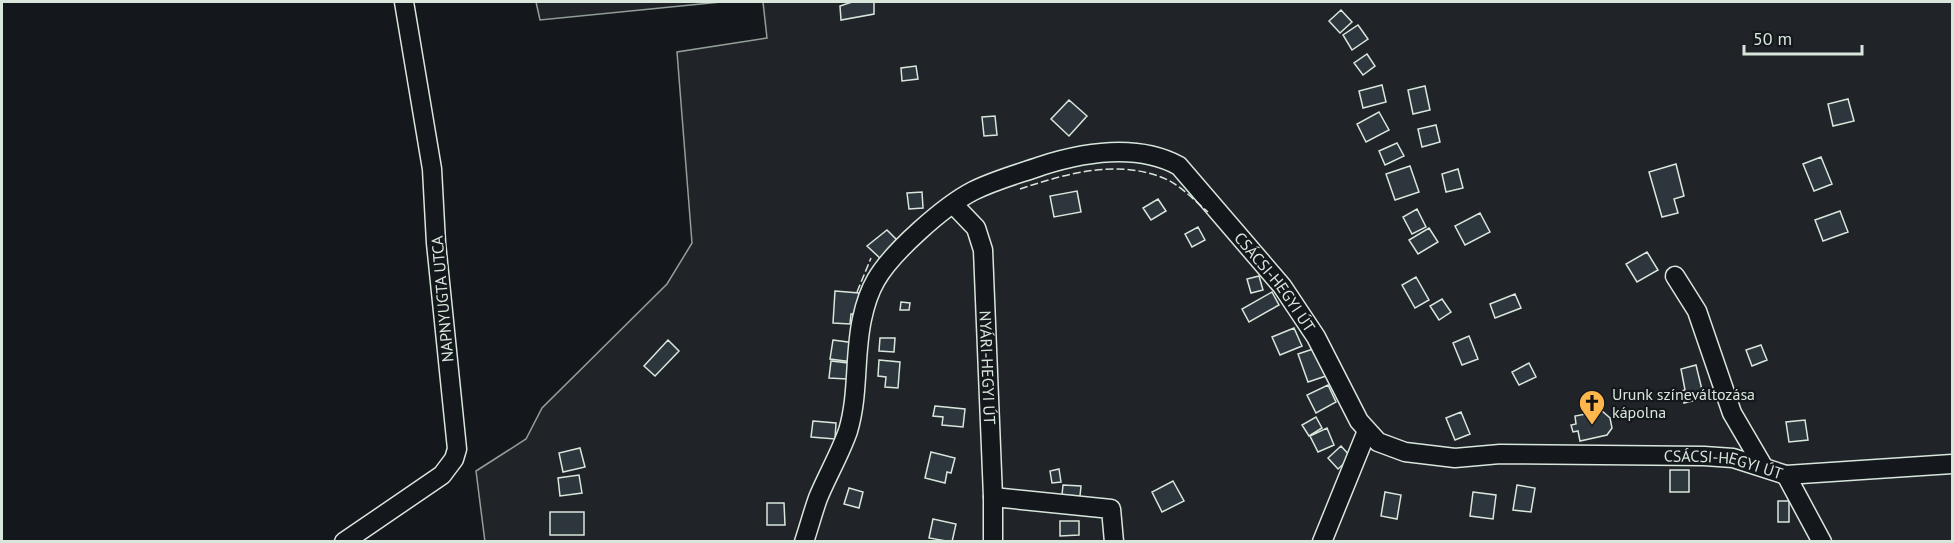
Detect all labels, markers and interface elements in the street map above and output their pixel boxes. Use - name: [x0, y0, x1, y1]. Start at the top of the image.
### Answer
- scale bar: [1744, 18, 1862, 56]
- text: 50 m: [1753, 27, 1792, 50]
- street label: CSÁCSI-HEGYI ÚT: [1230, 228, 1320, 336]
- street label: NAPNYUGTA UTCA: [426, 235, 457, 363]
- street label: NYÁRI-HEGYI ÚT: [975, 310, 1000, 425]
- place label: Urunk színeváltozása kápolna: [1612, 384, 1755, 422]
- church icon: Urunk színeváltozása kápolna: [1577, 388, 1607, 426]
- street label: CSÁCSI-HEGYI ÚT: [1664, 446, 1785, 483]

